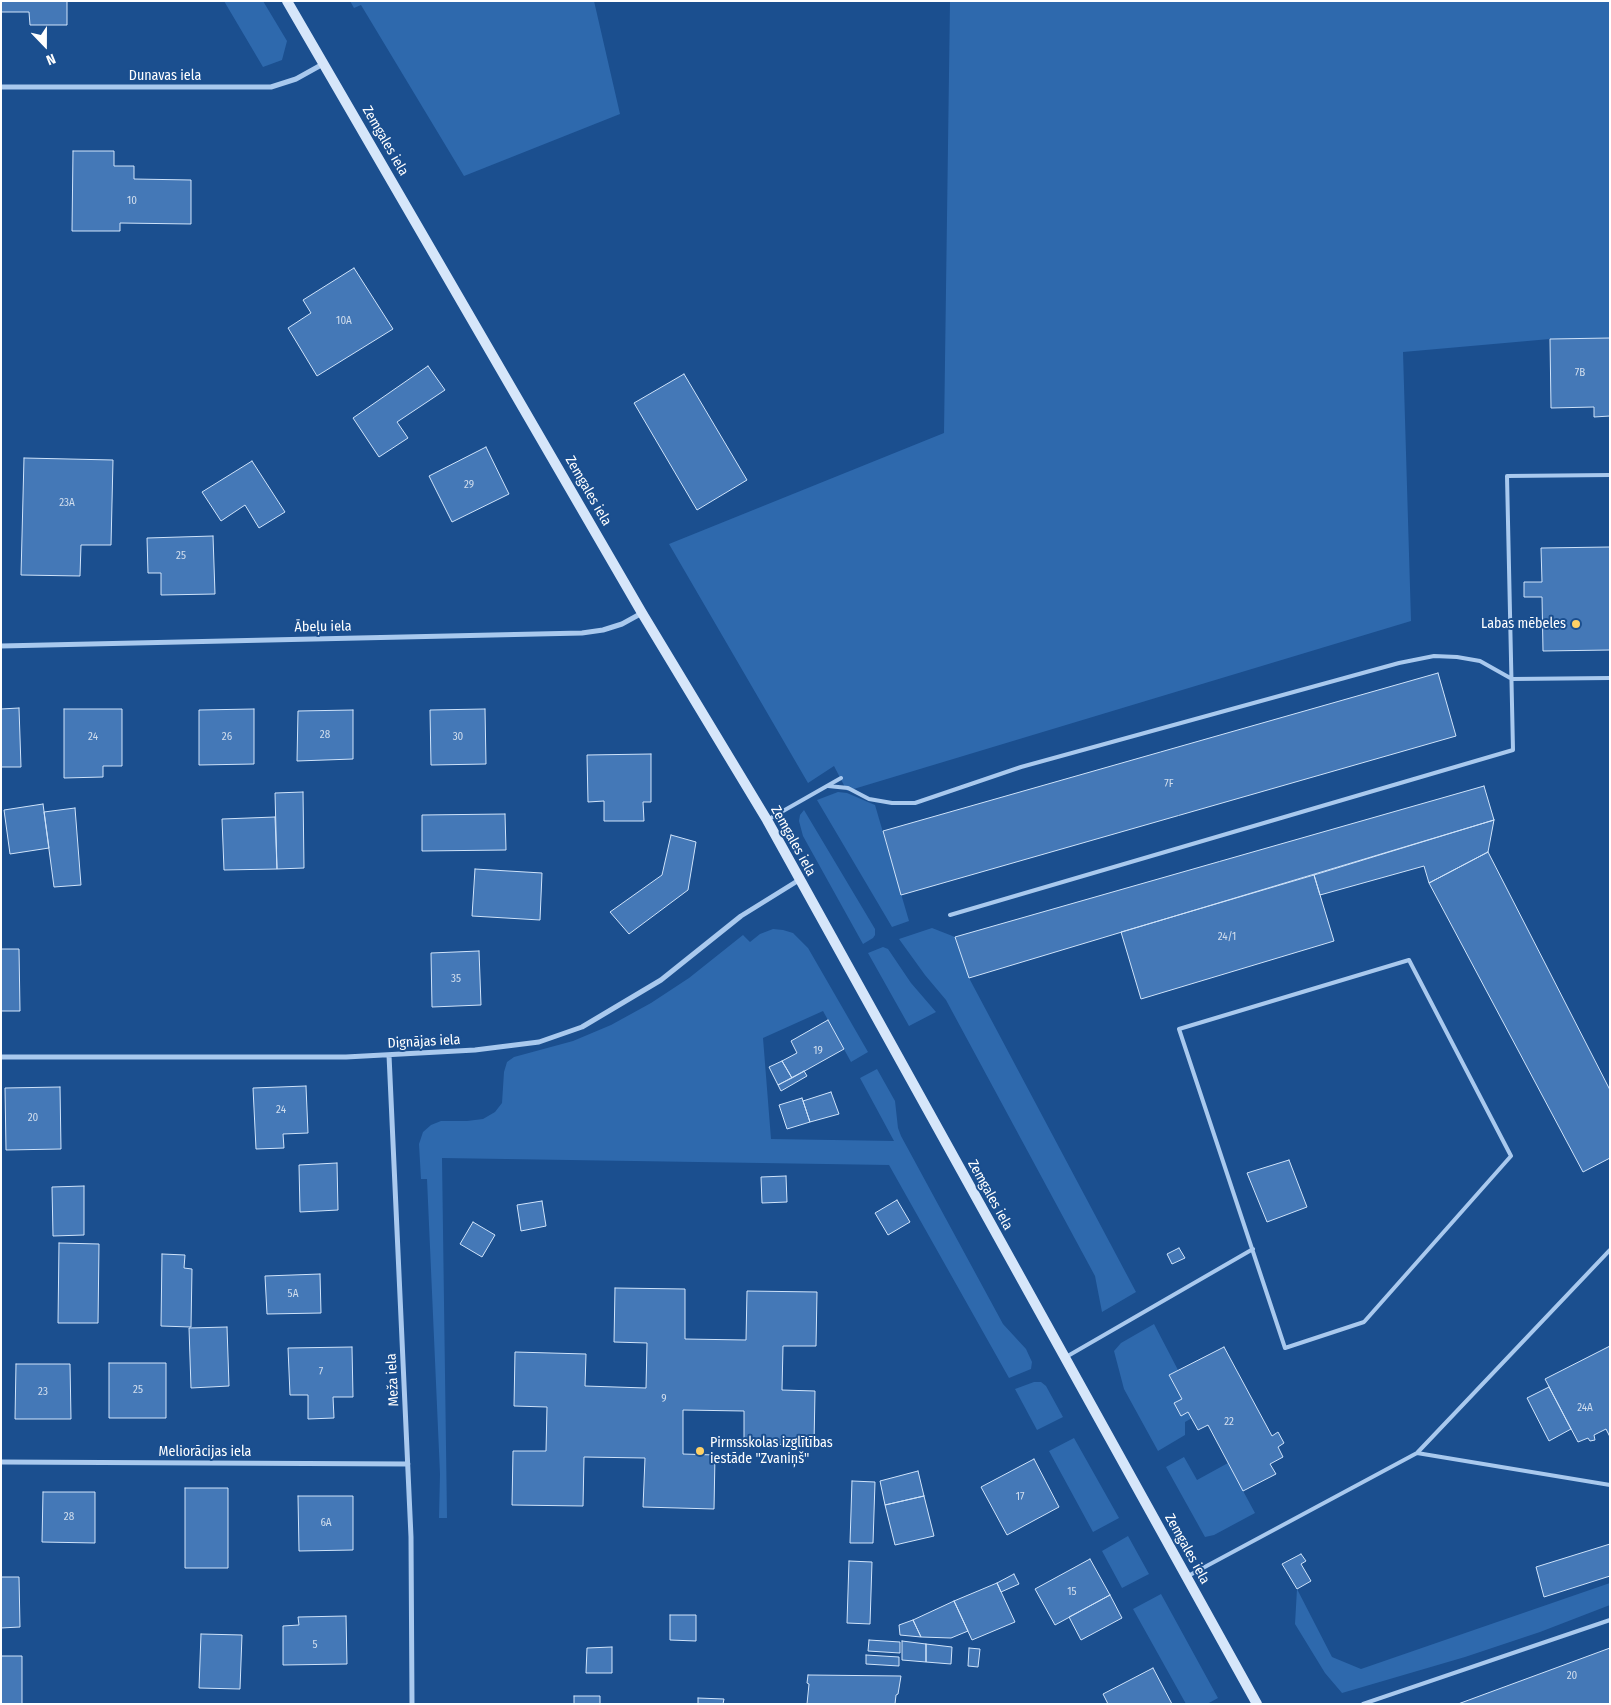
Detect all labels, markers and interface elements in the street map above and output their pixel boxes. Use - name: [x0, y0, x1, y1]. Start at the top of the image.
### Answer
- north arrow: [20, 20, 70, 70]
- text: N: [44, 50, 58, 69]
- street label: Dunavas iela: [129, 68, 201, 84]
- street label: Zemgales iela: [358, 103, 412, 179]
- house number: 10: [127, 194, 137, 208]
- house number: 10A: [336, 314, 352, 328]
- house number: 7B: [1575, 366, 1585, 380]
- street label: Zemgales iela: [561, 453, 615, 529]
- house number: 29: [464, 478, 474, 492]
- house number: 23A: [59, 496, 75, 510]
- house number: 25: [176, 549, 186, 563]
- place label: Labas mēbeles: [1481, 616, 1566, 632]
- street label: Ābeļu iela: [294, 618, 352, 636]
- marker: Labas mēbeles: [1570, 618, 1582, 630]
- house number: 28: [320, 728, 330, 742]
- house number: 24: [88, 730, 98, 744]
- house number: 26: [222, 730, 232, 744]
- house number: 30: [453, 730, 463, 744]
- house number: 7F: [1164, 777, 1174, 791]
- street label: Zemgales iela: [767, 803, 819, 879]
- house number: 24/1: [1218, 930, 1236, 944]
- house number: 35: [451, 972, 461, 986]
- street label: Dignājas iela: [387, 1032, 461, 1052]
- house number: 19: [813, 1044, 823, 1058]
- house number: 24: [276, 1103, 286, 1117]
- house number: 20: [28, 1111, 38, 1125]
- street label: Zemgales iela: [964, 1157, 1016, 1233]
- house number: 5A: [288, 1287, 298, 1301]
- street label: Meža iela: [383, 1353, 403, 1407]
- house number: 7: [319, 1365, 323, 1379]
- house number: 25: [133, 1383, 143, 1397]
- house number: 23: [38, 1385, 48, 1399]
- house number: 9: [661, 1392, 667, 1406]
- house number: 24A: [1577, 1401, 1593, 1415]
- house number: 22: [1224, 1415, 1234, 1429]
- place label: Pirmsskolas izglītības iestāde "Zvaniņš": [710, 1435, 833, 1468]
- street label: Meliorācijas iela: [159, 1444, 251, 1460]
- marker: Pirmsskolas izglītības iestāde "Zvaniņš": [694, 1445, 706, 1457]
- house number: 17: [1016, 1490, 1024, 1504]
- house number: 28: [64, 1510, 74, 1524]
- street label: Zemgales iela: [1161, 1511, 1213, 1587]
- house number: 6A: [320, 1516, 332, 1530]
- house number: 15: [1067, 1585, 1077, 1599]
- house number: 5: [312, 1638, 318, 1652]
- house number: 20: [1567, 1669, 1577, 1683]

